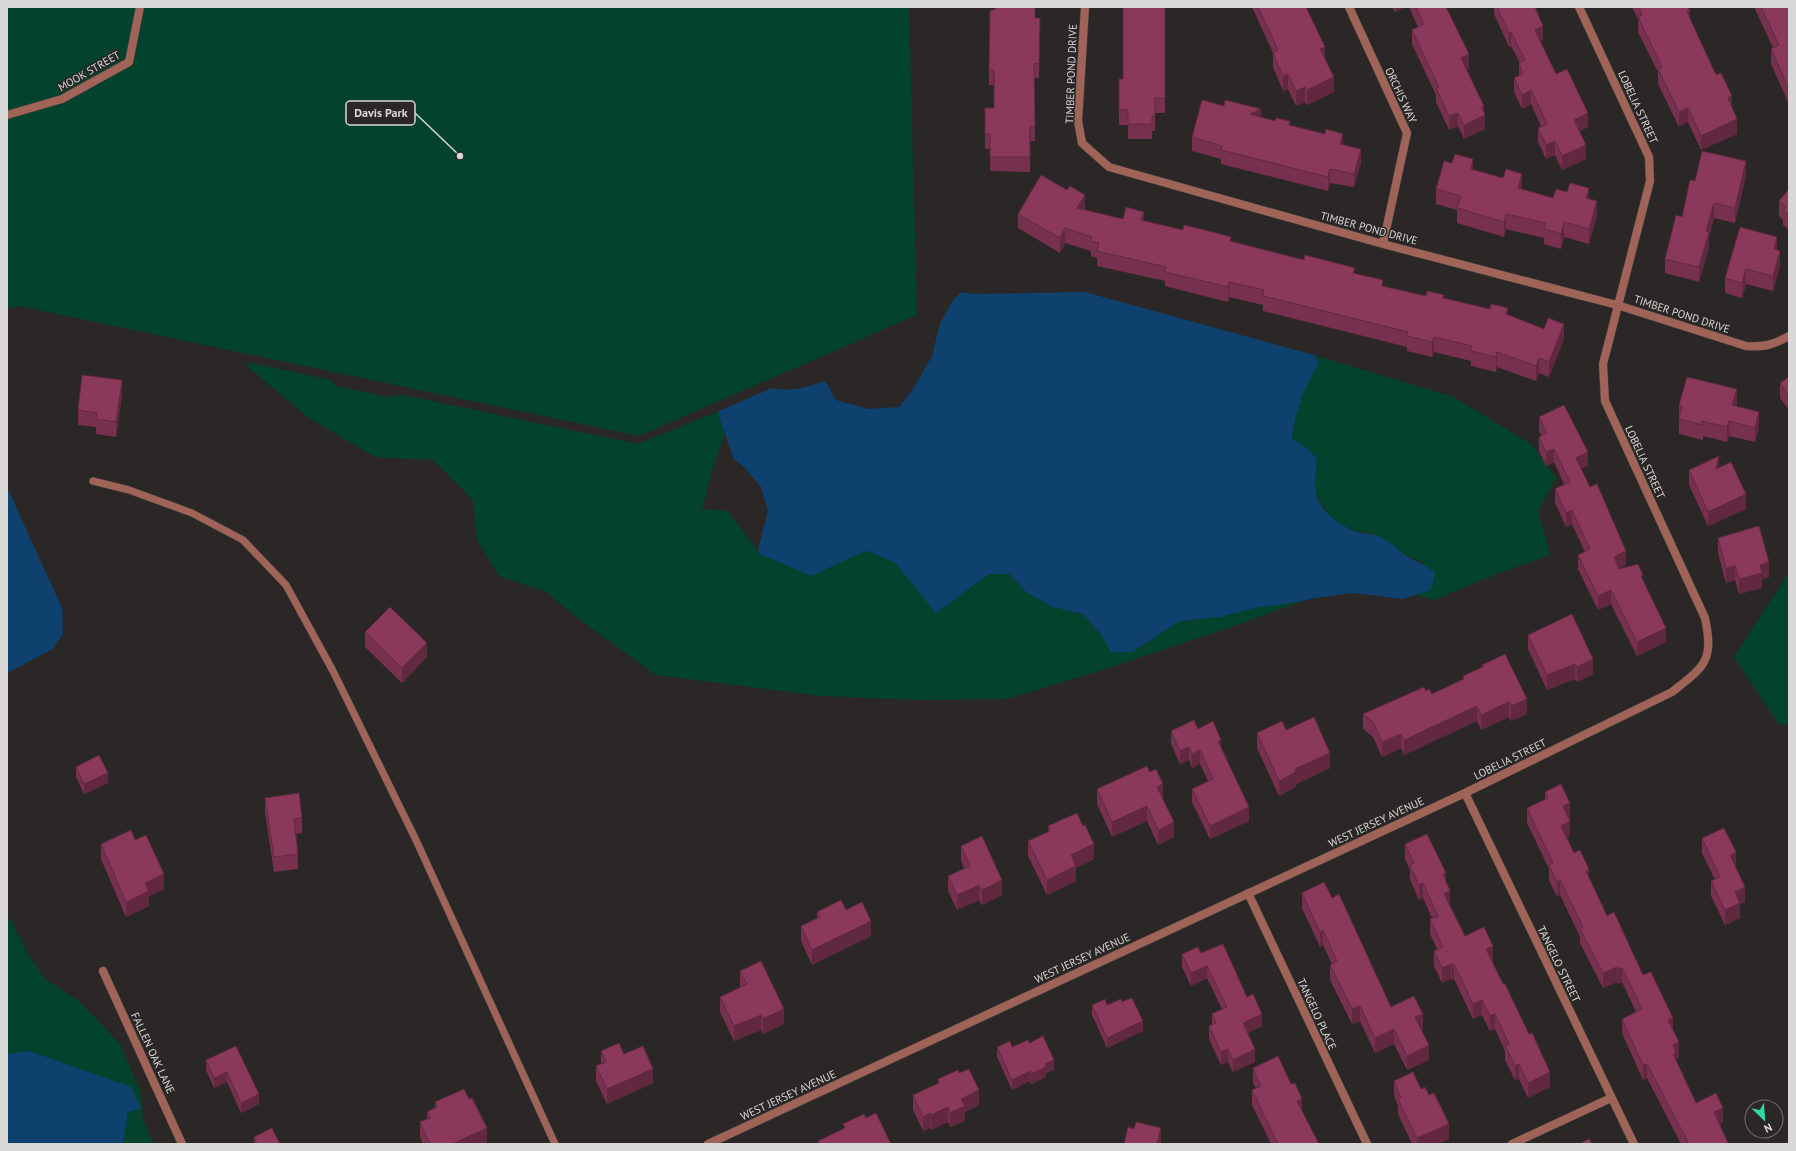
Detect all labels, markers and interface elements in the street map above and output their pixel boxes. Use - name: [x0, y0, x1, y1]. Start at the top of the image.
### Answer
- street label: TIMBER POND DRIVE: [1062, 24, 1080, 124]
- street label: MOOK STREET: [55, 48, 123, 94]
- street label: ORCHIS WAY: [1382, 65, 1420, 126]
- street label: LOBELIA STREET: [1615, 68, 1661, 146]
- callout: Davis Park: [346, 101, 415, 125]
- text: Davis Park: [354, 105, 408, 120]
- street label: TIMBER POND DRIVE: [1319, 208, 1419, 248]
- street label: TIMBER POND DRIVE: [1632, 292, 1732, 336]
- street label: LOBELIA STREET: [1622, 423, 1668, 501]
- street label: LOBELIA STREET: [1471, 735, 1549, 783]
- street label: WEST JERSEY AVENUE: [1326, 794, 1426, 850]
- street label: TANGELO STREET: [1534, 923, 1584, 1005]
- street label: WEST JERSEY AVENUE: [1032, 930, 1132, 986]
- street label: TANGELO PLACE: [1294, 976, 1340, 1052]
- street label: FALLEN OAK LANE: [128, 1010, 178, 1096]
- street label: WEST JERSEY AVENUE: [738, 1067, 838, 1123]
- north arrow: [1744, 1099, 1784, 1139]
- text: N: [1762, 1120, 1774, 1136]

